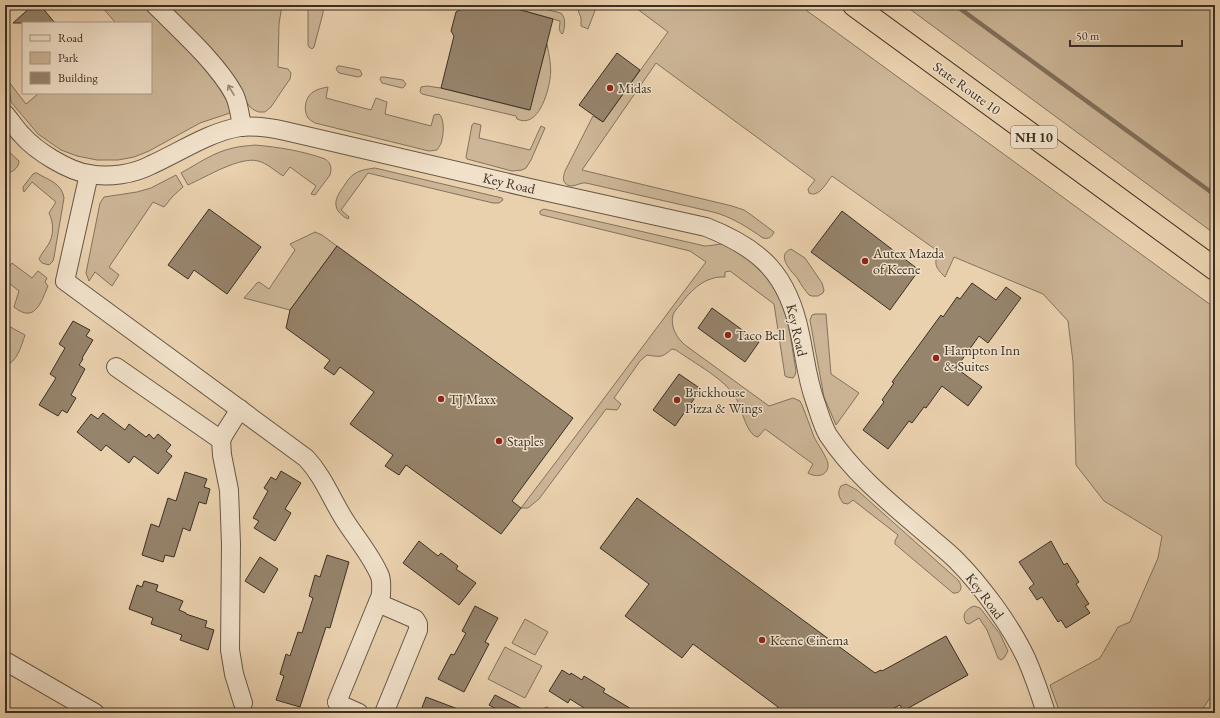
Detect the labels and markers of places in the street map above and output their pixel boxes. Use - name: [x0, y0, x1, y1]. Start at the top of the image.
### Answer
- place label: Midas: [618, 79, 652, 97]
- marker: Midas: [605, 83, 615, 93]
- place label: Autex Mazda of Keene: [872, 244, 945, 278]
- marker: Autex Mazda of Keene: [860, 256, 870, 266]
- place label: Taco Bell: [736, 326, 786, 344]
- marker: Taco Bell: [723, 330, 733, 340]
- place label: Hampton Inn & Suites: [944, 341, 1021, 375]
- marker: Hampton Inn & Suites: [931, 353, 941, 363]
- place label: Brickhouse Pizza & Wings: [685, 383, 763, 417]
- place label: TJ Maxx: [449, 390, 496, 408]
- marker: TJ Maxx: [436, 394, 446, 404]
- marker: Brickhouse Pizza & Wings: [672, 395, 682, 405]
- place label: Staples: [507, 432, 544, 450]
- marker: Staples: [494, 436, 504, 446]
- place label: Keene Cinema: [770, 631, 849, 649]
- marker: Keene Cinema: [757, 635, 767, 645]

